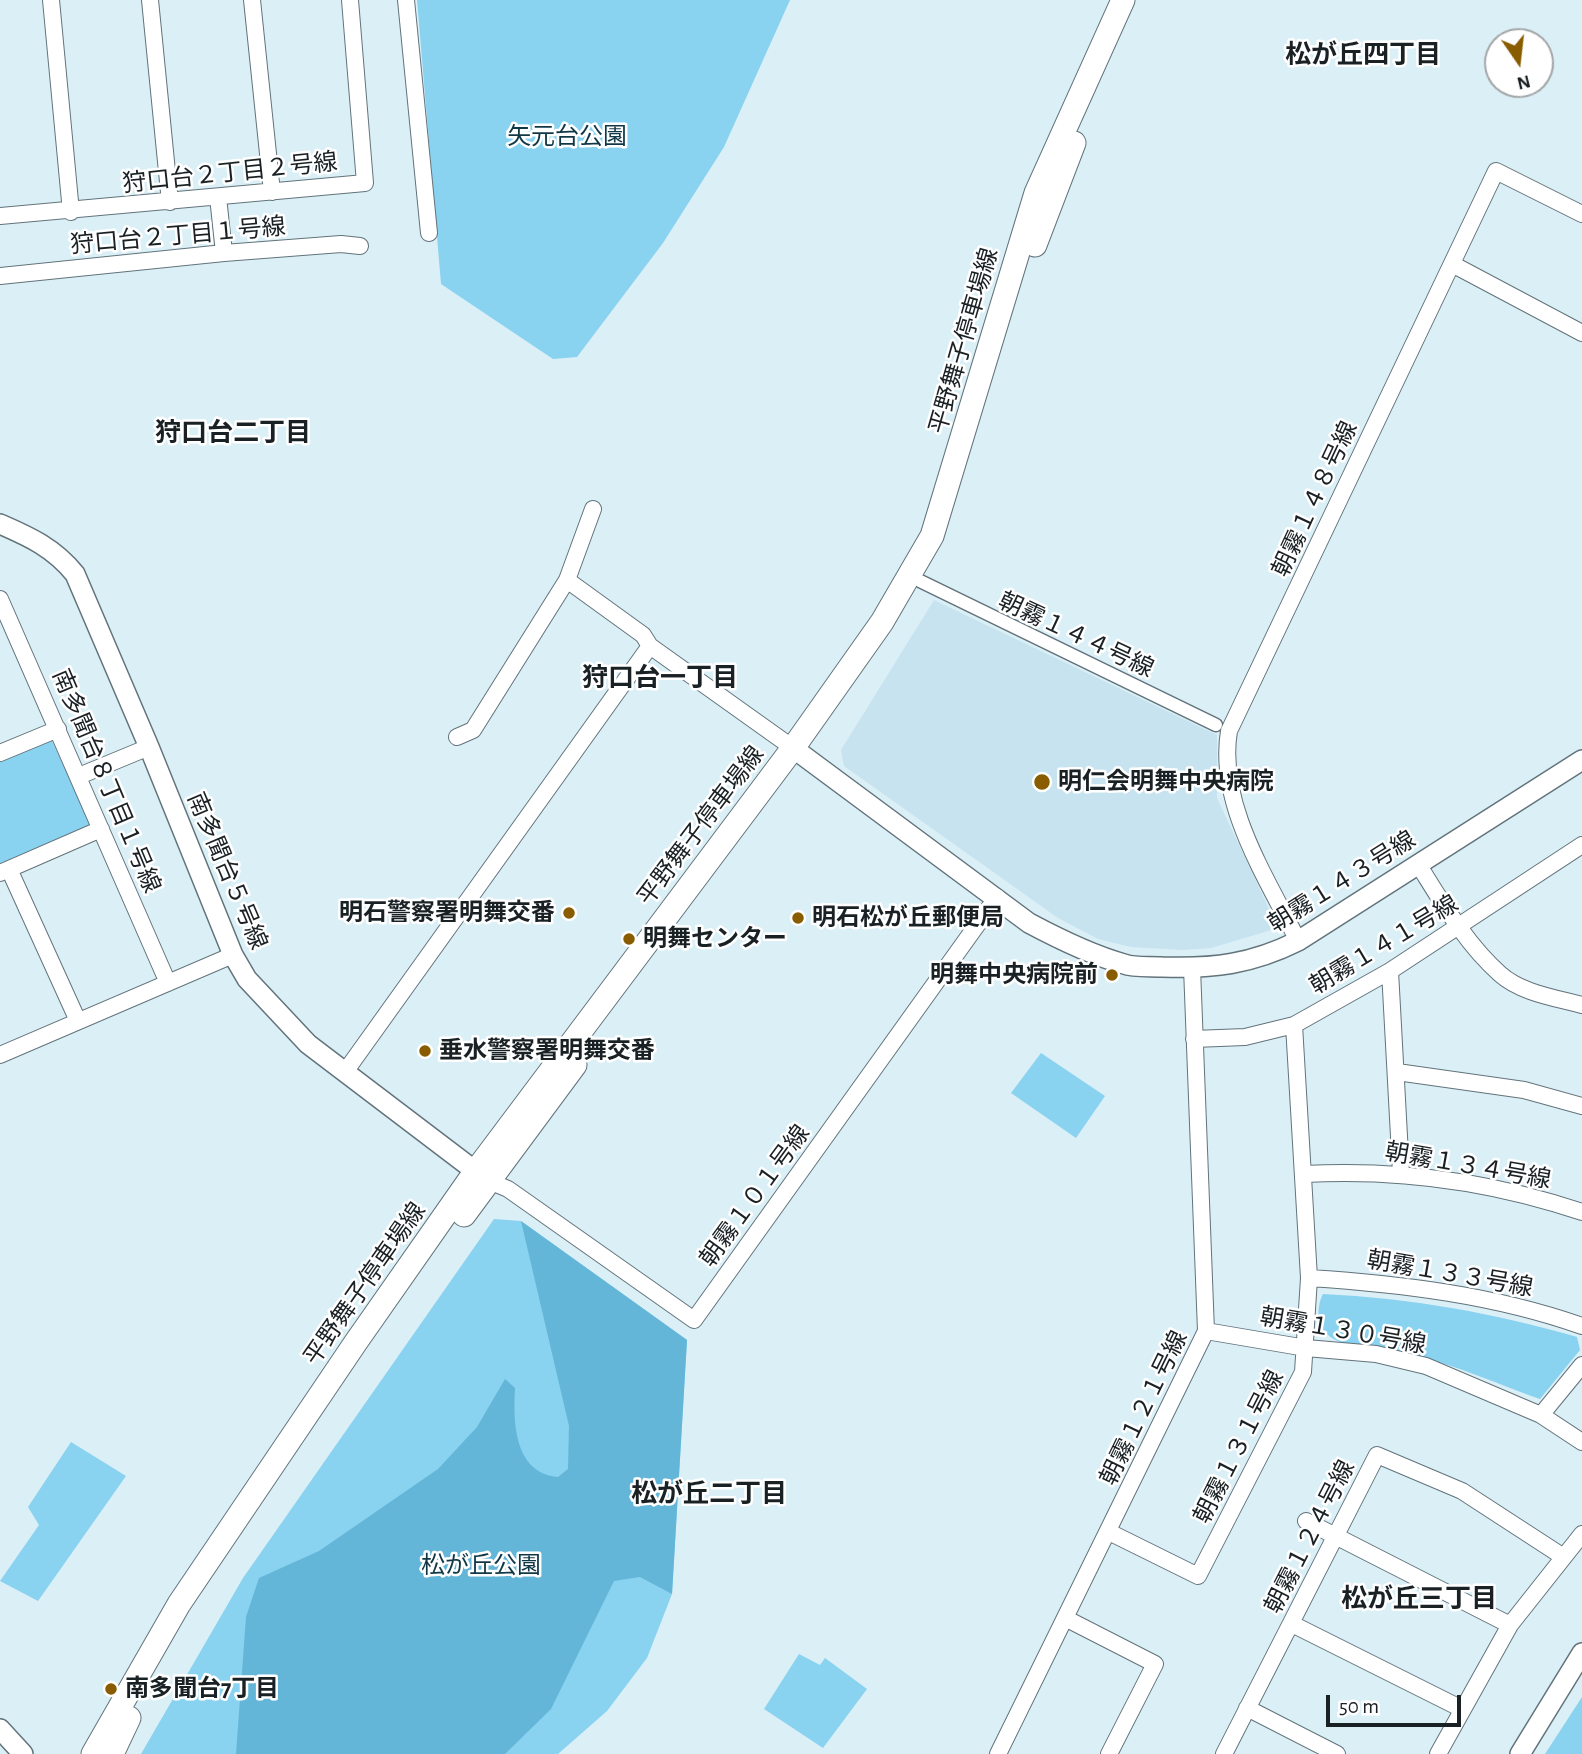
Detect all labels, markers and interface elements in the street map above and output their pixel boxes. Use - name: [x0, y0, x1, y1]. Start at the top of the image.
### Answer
- north arrow: [1484, 28, 1554, 98]
- district label: 松が丘四丁目: [1285, 39, 1441, 71]
- text: N: [1515, 71, 1532, 93]
- park label: 矢元台公園: [507, 123, 627, 151]
- street label: 狩口台２丁目２号線: [121, 147, 339, 199]
- street label: 狩口台２丁目１号線: [69, 212, 287, 260]
- street label: 平野舞子停車場線: [924, 245, 1004, 437]
- district label: 狩口台二丁目: [155, 417, 311, 449]
- street label: 朝霧１４８号線: [1266, 417, 1364, 581]
- street label: 朝霧１４４号線: [994, 586, 1158, 684]
- district label: 狩口台一丁目: [582, 662, 738, 694]
- street label: 南多聞台８丁目１号線: [46, 665, 166, 897]
- street label: 平野舞子停車場線: [632, 741, 770, 911]
- place label: 明仁会明舞中央病院: [1058, 768, 1274, 796]
- marker: 明仁会明舞中央病院: [1032, 772, 1052, 792]
- street label: 南多聞台５号線: [181, 788, 273, 954]
- street label: 朝霧１４３号線: [1263, 825, 1421, 939]
- street label: 朝霧１４１号線: [1305, 889, 1463, 1001]
- place label: 明石警察署明舞交番: [339, 899, 555, 927]
- place label: 明石松が丘郵便局: [812, 904, 1004, 932]
- marker: 明石警察署明舞交番: [561, 905, 577, 921]
- marker: 明石松が丘郵便局: [790, 910, 806, 926]
- place label: 明舞センター: [643, 925, 787, 953]
- marker: 明舞センター: [621, 931, 637, 947]
- place label: 明舞中央病院前: [930, 961, 1098, 989]
- marker: 明舞中央病院前: [1104, 967, 1120, 983]
- place label: 垂水警察署明舞交番: [439, 1037, 655, 1065]
- marker: 垂水警察署明舞交番: [417, 1043, 433, 1059]
- street label: 朝霧１０１号線: [694, 1120, 816, 1272]
- street label: 朝霧１３４号線: [1383, 1137, 1553, 1195]
- street label: 平野舞子停車場線: [298, 1197, 432, 1371]
- street label: 朝霧１３３号線: [1365, 1245, 1535, 1303]
- street label: 朝霧１３０号線: [1258, 1302, 1428, 1360]
- street label: 朝霧１２１号線: [1094, 1326, 1194, 1490]
- street label: 朝霧１３１号線: [1188, 1366, 1290, 1528]
- street label: 朝霧１２４号線: [1259, 1456, 1361, 1618]
- district label: 松が丘二丁目: [631, 1478, 787, 1510]
- park label: 松が丘公園: [421, 1552, 541, 1580]
- district label: 松が丘三丁目: [1341, 1583, 1497, 1615]
- place label: 南多聞台7丁目: [125, 1675, 279, 1703]
- scale bar: [1330, 1680, 1465, 1724]
- marker: 南多聞台7丁目: [103, 1681, 119, 1697]
- text: 50 m: [1339, 1696, 1379, 1717]

